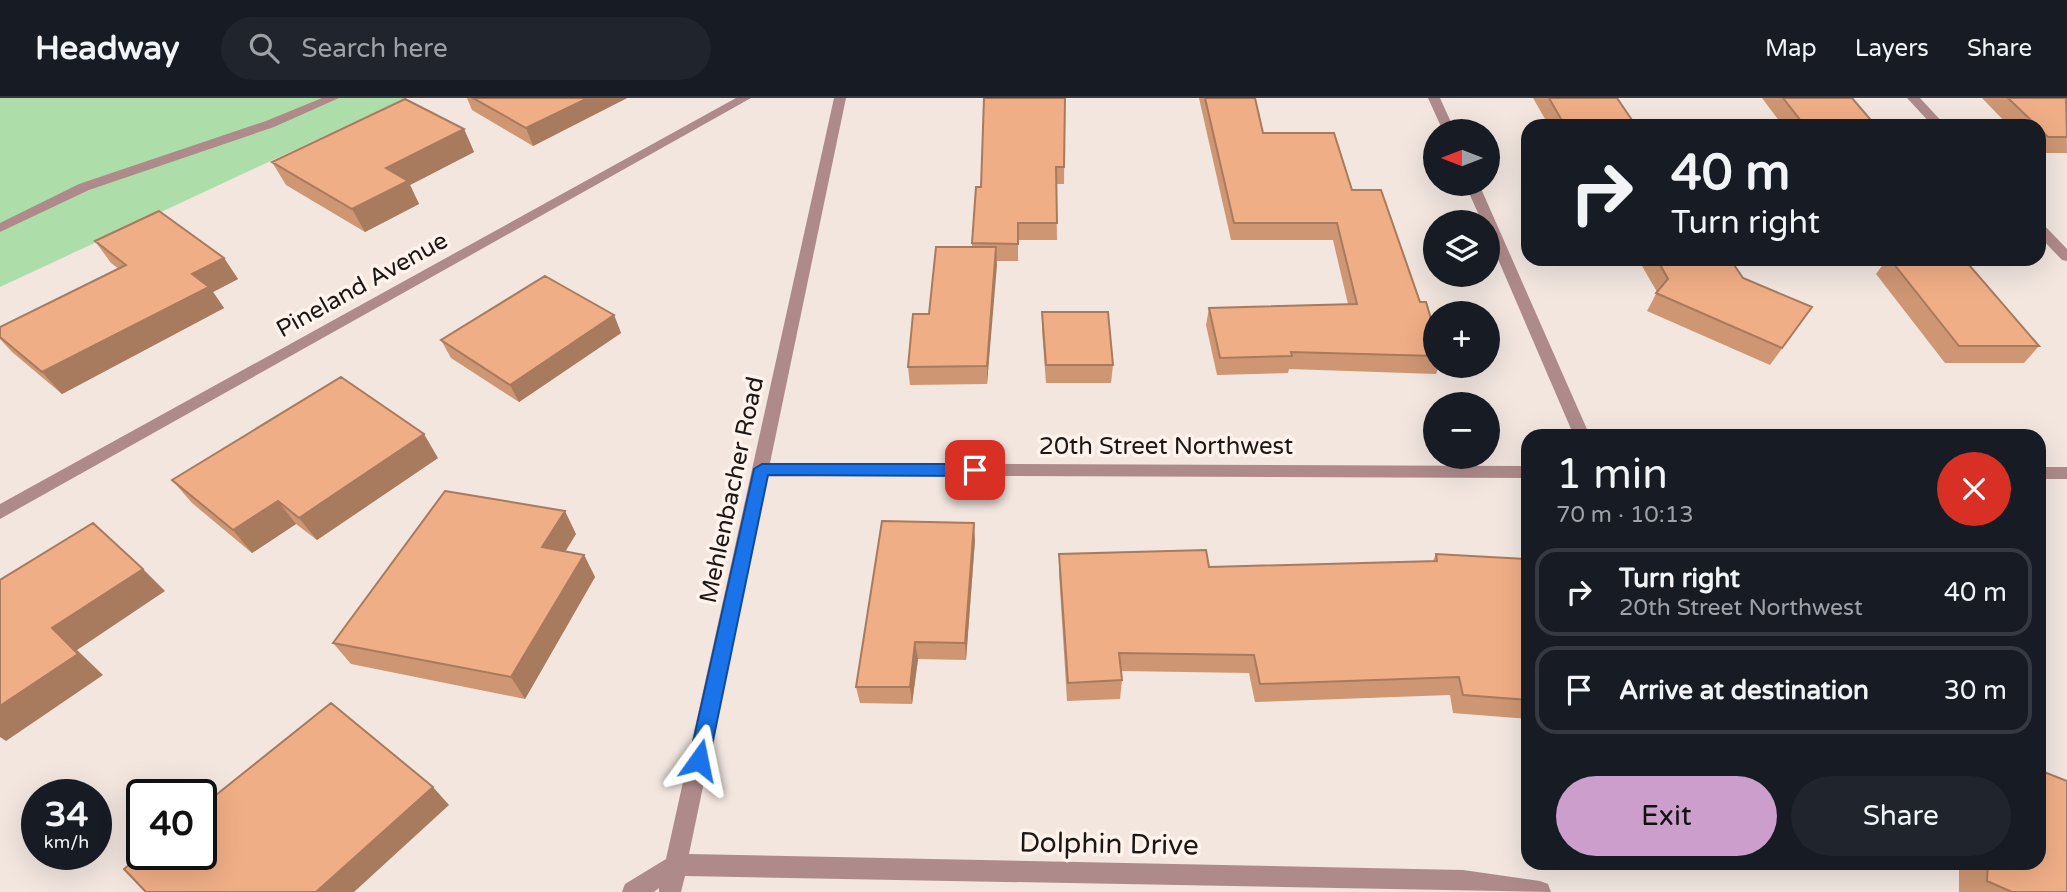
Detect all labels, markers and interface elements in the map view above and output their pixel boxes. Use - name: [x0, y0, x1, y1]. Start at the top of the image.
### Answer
- search box: [221, 17, 711, 80]
- text: Headway: [35, 29, 179, 68]
- icon: search: [245, 29, 283, 67]
- text: Search here: [301, 33, 448, 64]
- text: Map: [1765, 34, 1817, 63]
- text: Layers: [1855, 34, 1929, 63]
- text: Share: [1967, 34, 2032, 63]
- north arrow: [1423, 119, 1500, 196]
- map controls: [1423, 119, 1500, 469]
- text: 40 m: [1671, 144, 1790, 203]
- icon: right: [1556, 147, 1647, 238]
- text: Turn right: [1671, 204, 1820, 242]
- button: layers: [1423, 210, 1500, 287]
- street label: Pineland Avenue: [271, 226, 453, 344]
- button: +: [1423, 301, 1500, 378]
- street label: Mehlenbacher Road: [694, 374, 770, 606]
- button: −: [1423, 392, 1500, 469]
- street label: 20th Street Northwest: [1039, 432, 1293, 461]
- pin: [945, 440, 1005, 500]
- text: 1 min: [1556, 449, 1668, 500]
- icon: arrive: [956, 451, 994, 489]
- button: close: [1937, 452, 2011, 526]
- text: 70 m · 10:13: [1556, 501, 1694, 529]
- text: Turn right: [1619, 563, 1740, 594]
- icon: right: [1560, 573, 1598, 611]
- text: 40 m: [1944, 577, 2007, 608]
- text: 20th Street Northwest: [1619, 594, 1863, 622]
- icon: arrive: [1560, 671, 1598, 709]
- text: Arrive at destination: [1619, 675, 1869, 706]
- text: 30 m: [1944, 675, 2007, 706]
- position arrow: [662, 723, 736, 797]
- button: Exit: [1556, 776, 1777, 856]
- button: Share: [1791, 776, 2011, 856]
- speed limit sign: 40: [126, 779, 217, 870]
- text: 34: [45, 794, 88, 836]
- street label: Dolphin Drive: [1019, 825, 1199, 863]
- text: km/h: [44, 831, 89, 853]

